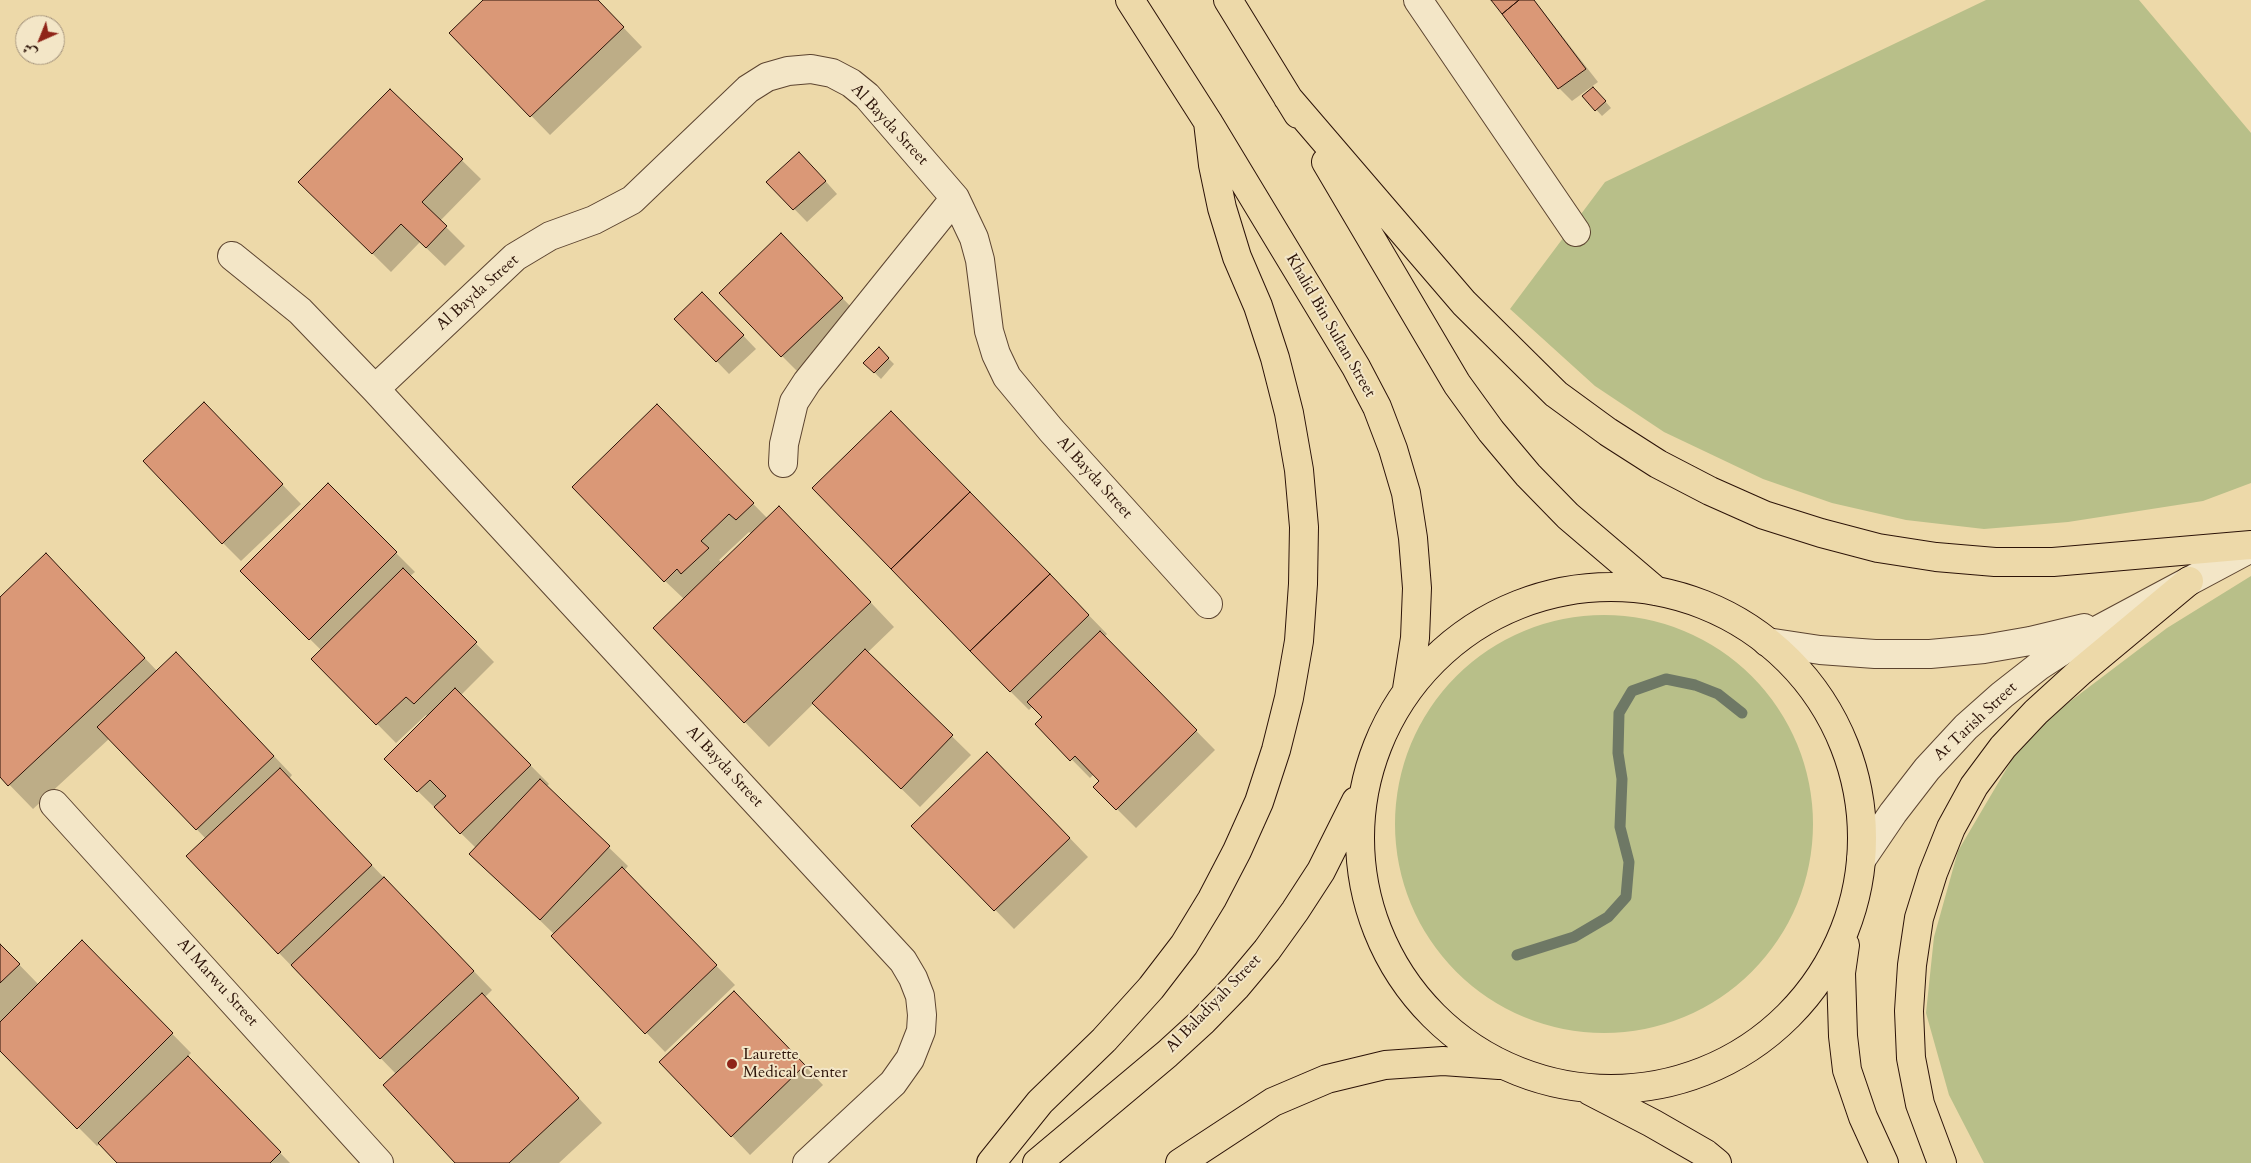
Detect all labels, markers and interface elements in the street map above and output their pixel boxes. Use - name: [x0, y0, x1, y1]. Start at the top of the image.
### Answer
- north arrow: [15, 15, 65, 65]
- text: ش: [18, 39, 42, 62]
- street label: Al Bayda Street: [846, 80, 932, 170]
- street label: Al Bayda Street: [433, 251, 523, 335]
- street label: Khalid Bin Sultan Street: [1281, 251, 1379, 401]
- street label: Al Bayda Street: [1052, 433, 1136, 523]
- street label: At Tarish Street: [1930, 679, 2022, 765]
- street label: Al Bayda Street: [681, 722, 767, 812]
- street label: Al Marwu Street: [172, 935, 262, 1031]
- street label: Al Baladiyah Street: [1162, 951, 1266, 1057]
- place label: Laurette Medical Center: [743, 1045, 848, 1083]
- marker: Laurette Medical Center: [725, 1057, 739, 1071]

